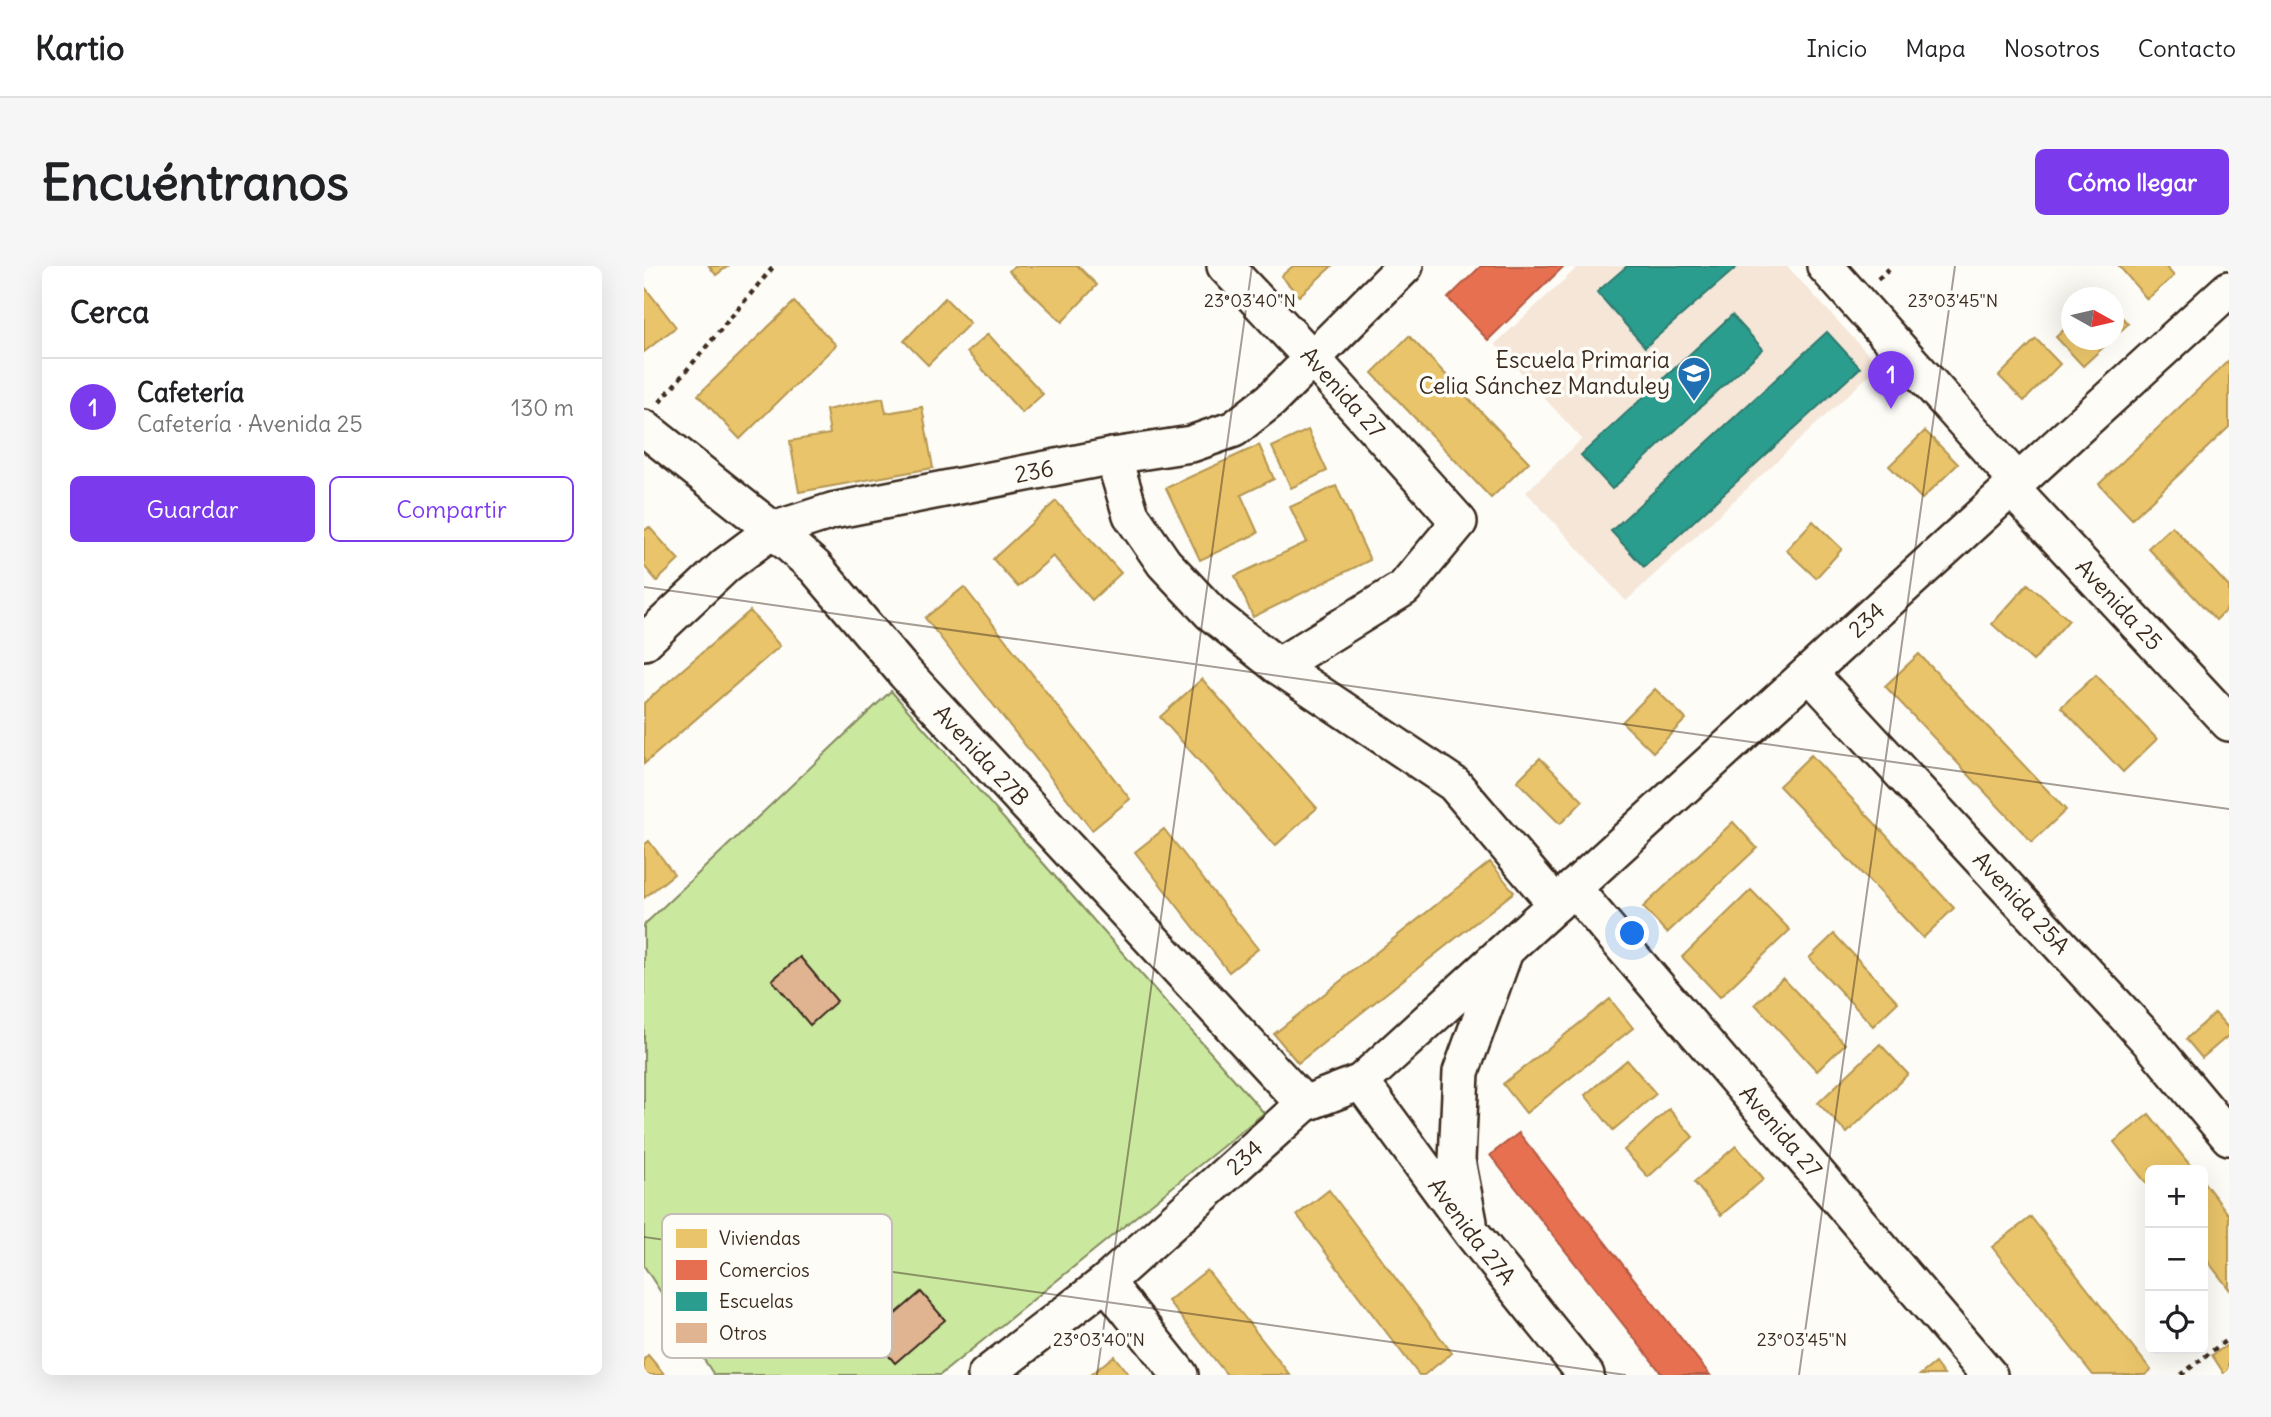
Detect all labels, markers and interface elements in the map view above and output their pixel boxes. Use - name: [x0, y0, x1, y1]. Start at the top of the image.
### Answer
- text: Kartio: [35, 27, 125, 69]
- text: Inicio: [1807, 33, 1867, 63]
- text: Mapa: [1905, 33, 1966, 63]
- text: Nosotros: [2004, 33, 2100, 63]
- text: Contacto: [2138, 33, 2236, 63]
- button: Cómo llegar: [2035, 149, 2229, 215]
- text: Encuéntranos: [42, 152, 349, 213]
- north arrow: [2061, 287, 2124, 350]
- text: 23°03'40"N: [1204, 289, 1296, 312]
- text: 23°03'45"N: [1908, 289, 1998, 312]
- text: Cerca: [70, 293, 149, 331]
- street label: Avenida 27: [1295, 340, 1392, 444]
- place label: Escuela Primaria Celia Sánchez Manduley: [1419, 345, 1670, 400]
- pin: 1: [1868, 351, 1914, 409]
- school or university icon: Escuela Primaria Celia Sánchez Manduley: [1675, 354, 1713, 403]
- text: Cafetería: [137, 376, 244, 409]
- text: 1: [88, 393, 98, 422]
- text: 130 m: [511, 393, 574, 422]
- text: Cafetería · Avenida 25: [137, 409, 363, 438]
- street label: 236: [1012, 453, 1056, 489]
- button: Guardar: [70, 476, 315, 542]
- button: Compartir: [329, 476, 574, 542]
- street label: Avenida 25: [2070, 552, 2169, 656]
- street label: 234: [1842, 596, 1890, 644]
- street label: Avenida 27B: [928, 698, 1036, 812]
- street label: Avenida 25A: [1967, 845, 2076, 960]
- your location: [1615, 916, 1649, 950]
- street label: Avenida 27: [1734, 1079, 1829, 1183]
- street label: 234: [1220, 1133, 1268, 1181]
- map controls: [2145, 1165, 2208, 1354]
- button: +: [2145, 1165, 2208, 1228]
- street label: Avenida 27A: [1422, 1172, 1522, 1290]
- legend: [662, 1214, 892, 1358]
- text: Viviendas: [719, 1226, 801, 1250]
- button: −: [2145, 1228, 2208, 1291]
- text: Comercios: [719, 1258, 810, 1282]
- text: Escuelas: [719, 1289, 793, 1313]
- button: locate: [2145, 1291, 2208, 1354]
- text: Otros: [719, 1321, 767, 1345]
- text: 23°03'40"N: [1053, 1328, 1145, 1351]
- text: 23°03'45"N: [1757, 1328, 1847, 1351]

